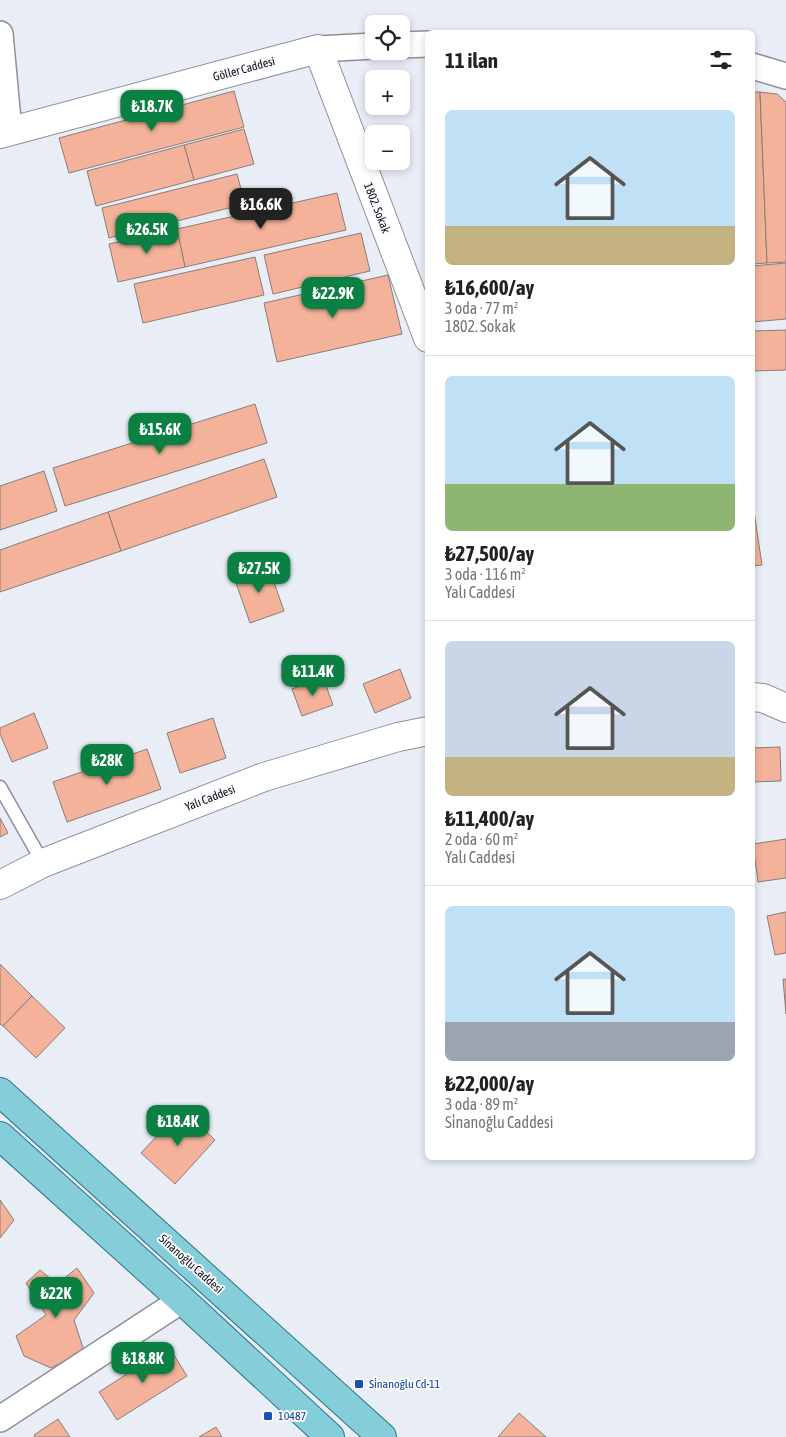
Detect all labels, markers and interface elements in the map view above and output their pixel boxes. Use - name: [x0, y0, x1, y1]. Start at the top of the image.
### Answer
- map controls: [365, 15, 410, 170]
- button: locate: [365, 15, 410, 60]
- icon: filters: [707, 46, 735, 74]
- text: 11 ilan: [445, 48, 498, 72]
- street label: Göller Caddesi: [211, 54, 277, 84]
- button: +: [365, 70, 410, 115]
- pin: ₺18.7K: [111, 90, 193, 132]
- text: ₺18.7K: [131, 97, 173, 115]
- button: −: [365, 125, 410, 170]
- icon: home: [545, 143, 635, 233]
- street label: 1802. Sokak: [361, 181, 393, 236]
- pin: ₺16.6K: [220, 188, 302, 230]
- text: ₺16.6K: [240, 195, 282, 213]
- pin: ₺26.5K: [106, 212, 188, 255]
- text: ₺26.5K: [126, 220, 168, 238]
- text: ₺16,600/ay: [445, 275, 534, 299]
- pin: ₺22.9K: [292, 276, 374, 319]
- text: ₺22.9K: [312, 284, 354, 302]
- text: 3 oda · 77 m²: [445, 299, 518, 317]
- text: 1802. Sokak: [445, 317, 516, 335]
- icon: home: [545, 408, 635, 498]
- pin: ₺15.6K: [119, 412, 201, 455]
- text: ₺15.6K: [139, 420, 181, 438]
- text: ₺27,500/ay: [445, 541, 534, 565]
- pin: ₺27.5K: [218, 552, 300, 594]
- text: ₺27.5K: [238, 559, 280, 577]
- text: 3 oda · 116 m²: [445, 565, 526, 583]
- text: Yalı Caddesi: [445, 583, 515, 601]
- pin: ₺11.4K: [272, 654, 354, 697]
- text: ₺11.4K: [292, 662, 334, 680]
- icon: home: [545, 673, 635, 763]
- pin: ₺28K: [77, 744, 137, 786]
- text: ₺28K: [92, 751, 122, 769]
- street label: Yalı Caddesi: [183, 782, 237, 814]
- text: ₺11,400/ay: [445, 806, 534, 830]
- text: 2 oda · 60 m²: [445, 830, 518, 848]
- text: Yalı Caddesi: [445, 848, 515, 866]
- icon: home: [545, 938, 635, 1028]
- text: ₺22,000/ay: [445, 1071, 534, 1095]
- text: 3 oda · 89 m²: [445, 1095, 518, 1113]
- pin: ₺18.4K: [137, 1104, 219, 1147]
- text: ₺18.4K: [157, 1112, 199, 1130]
- text: Si̇nanoğlu Caddesi: [445, 1113, 553, 1131]
- street label: Si̇nanoğlu Caddesi: [156, 1232, 226, 1296]
- pin: ₺22K: [26, 1276, 86, 1319]
- text: ₺22K: [41, 1284, 71, 1302]
- pin: ₺18.8K: [102, 1342, 184, 1384]
- text: ₺18.8K: [122, 1349, 164, 1367]
- place label: Si̇nanoğlu Cd-11: [369, 1377, 441, 1391]
- marker: Si̇nanoğlu Cd-11: [353, 1378, 365, 1390]
- place label: 10487: [278, 1409, 307, 1423]
- marker: 10487: [262, 1410, 274, 1422]

